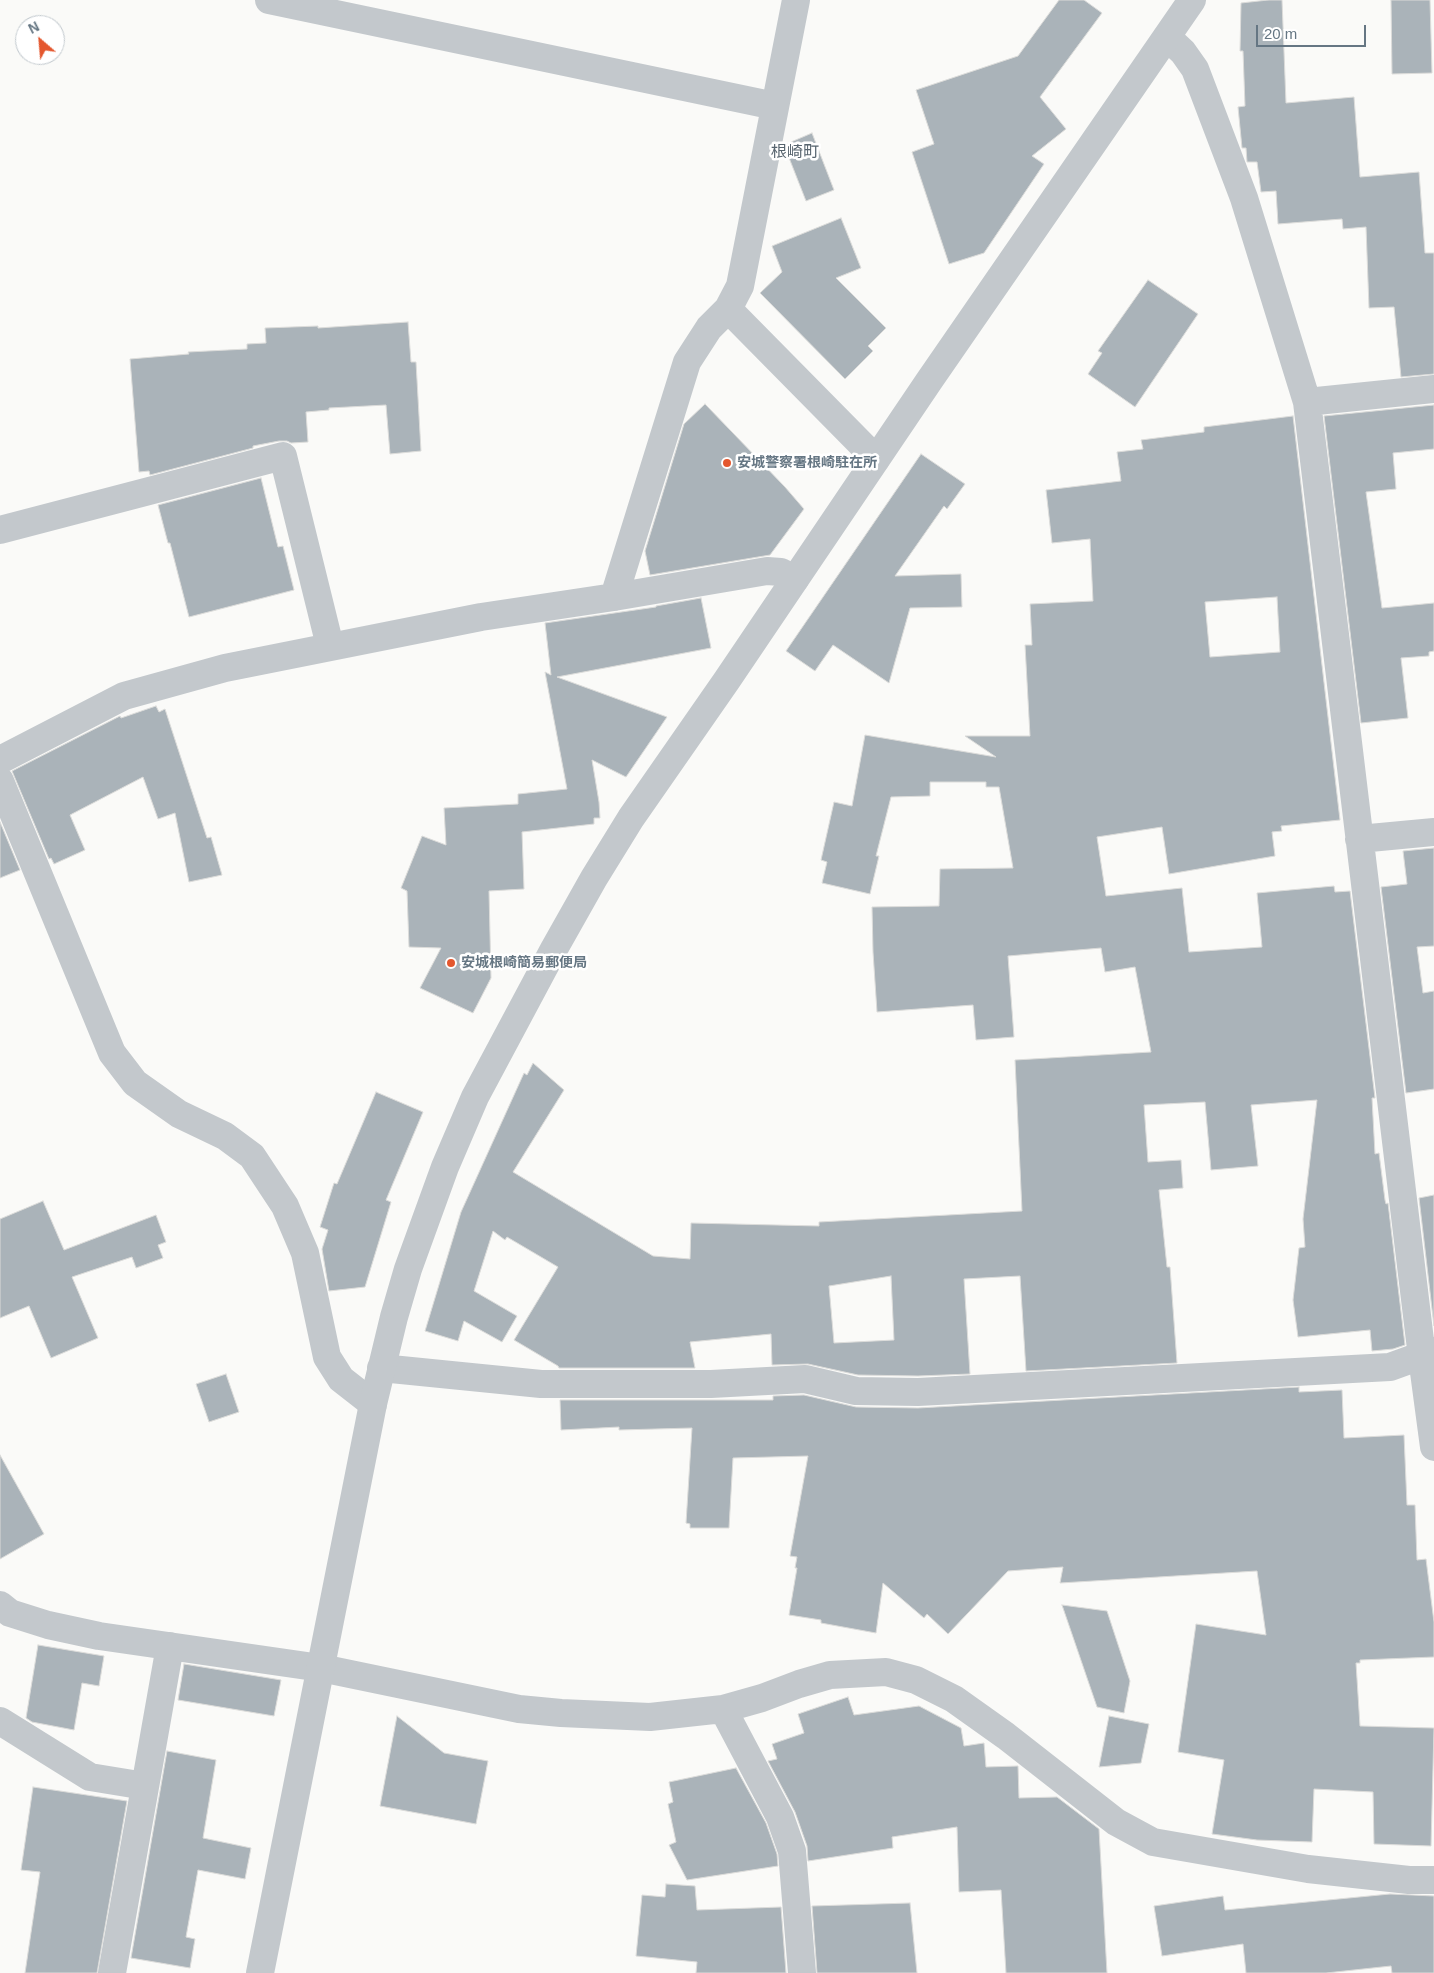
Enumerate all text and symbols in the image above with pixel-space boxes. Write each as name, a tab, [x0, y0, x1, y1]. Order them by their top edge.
north arrow	[15, 15, 65, 65]
scale bar	[1259, 15, 1369, 47]
text: N	[26, 18, 42, 37]
text: 20 m	[1264, 25, 1297, 42]
district label: 根崎町	[771, 143, 819, 163]
place label: 安城警察署根崎駐在所	[737, 455, 877, 471]
marker: 安城警察署根崎駐在所	[721, 457, 733, 469]
place label: 安城根崎簡易郵便局	[461, 955, 587, 971]
marker: 安城根崎簡易郵便局	[445, 957, 457, 969]

